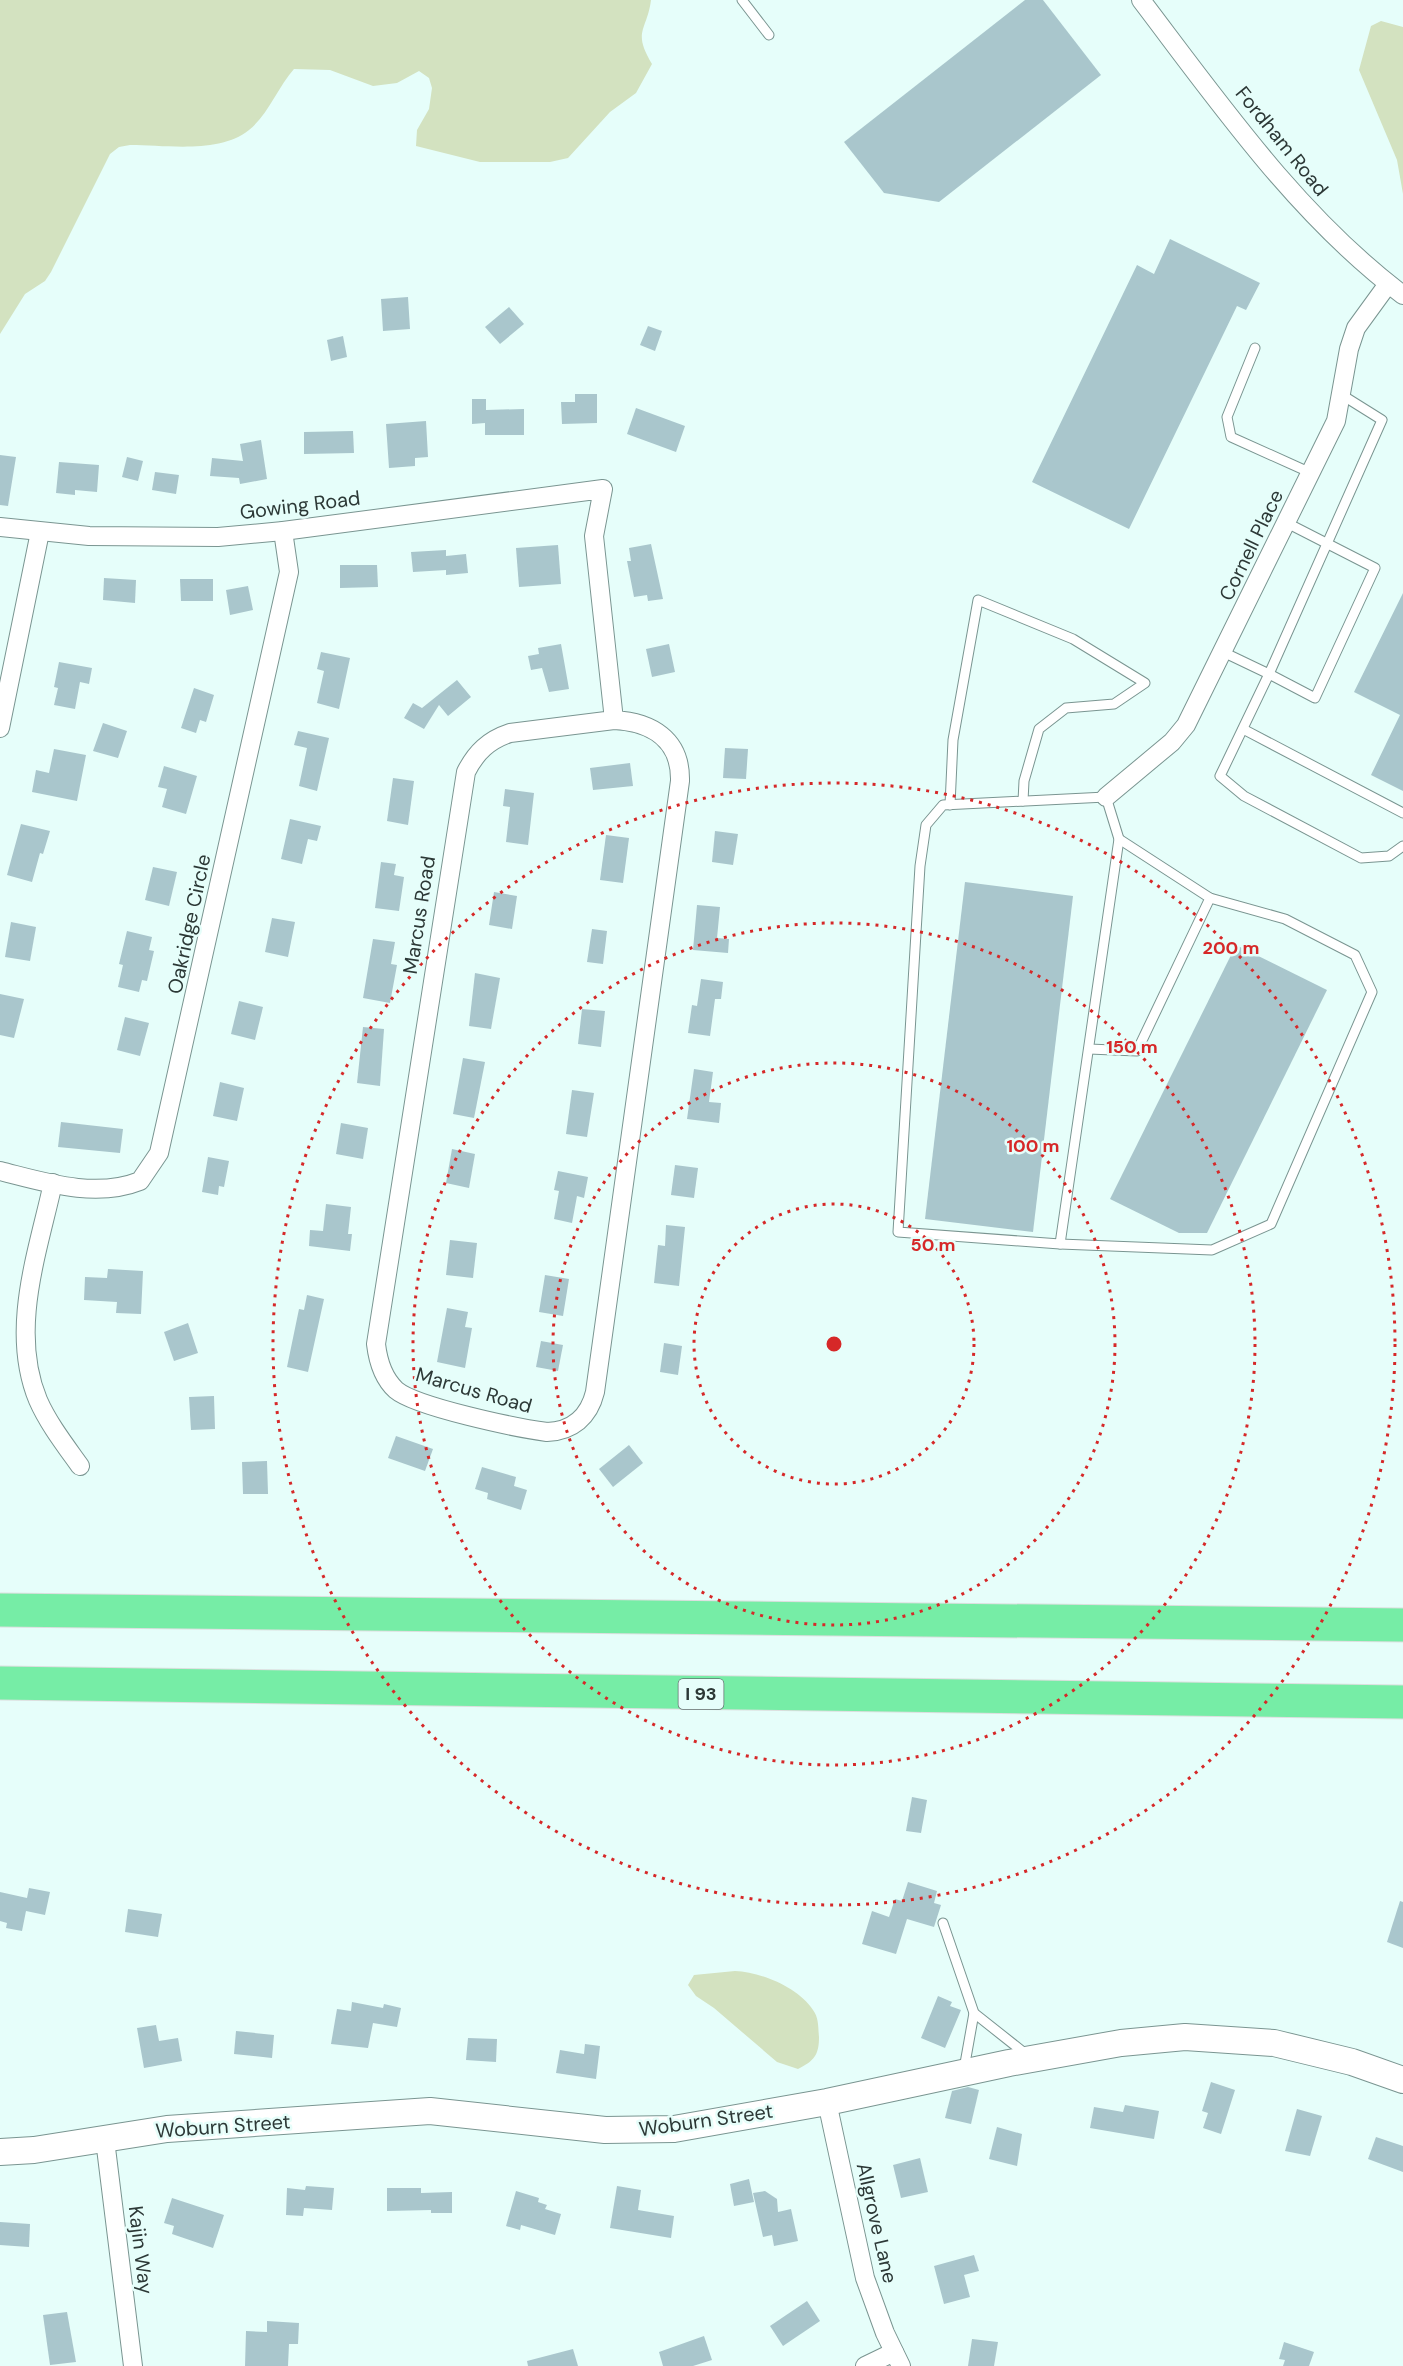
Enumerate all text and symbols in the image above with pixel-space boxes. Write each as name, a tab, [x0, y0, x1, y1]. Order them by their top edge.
street label: Fordham Road	[1230, 81, 1334, 201]
street label: Gowing Road	[238, 485, 362, 525]
street label: Cornell Place	[1213, 485, 1289, 605]
street label: Oakridge Circle	[162, 852, 216, 996]
street label: Marcus Road	[397, 854, 441, 976]
text: 200 m	[1203, 936, 1259, 960]
text: 150 m	[1106, 1035, 1158, 1059]
text: 100 m	[1006, 1134, 1060, 1158]
text: 50 m	[910, 1233, 956, 1257]
centre of rings	[824, 1334, 844, 1354]
street label: Marcus Road	[413, 1361, 535, 1419]
road number: I 93	[678, 1679, 724, 1709]
street label: Woburn Street	[637, 2098, 775, 2142]
street label: Woburn Street	[155, 2108, 291, 2144]
street label: Allgrove Lane	[851, 2160, 903, 2286]
street label: Kajin Way	[123, 2204, 159, 2296]

